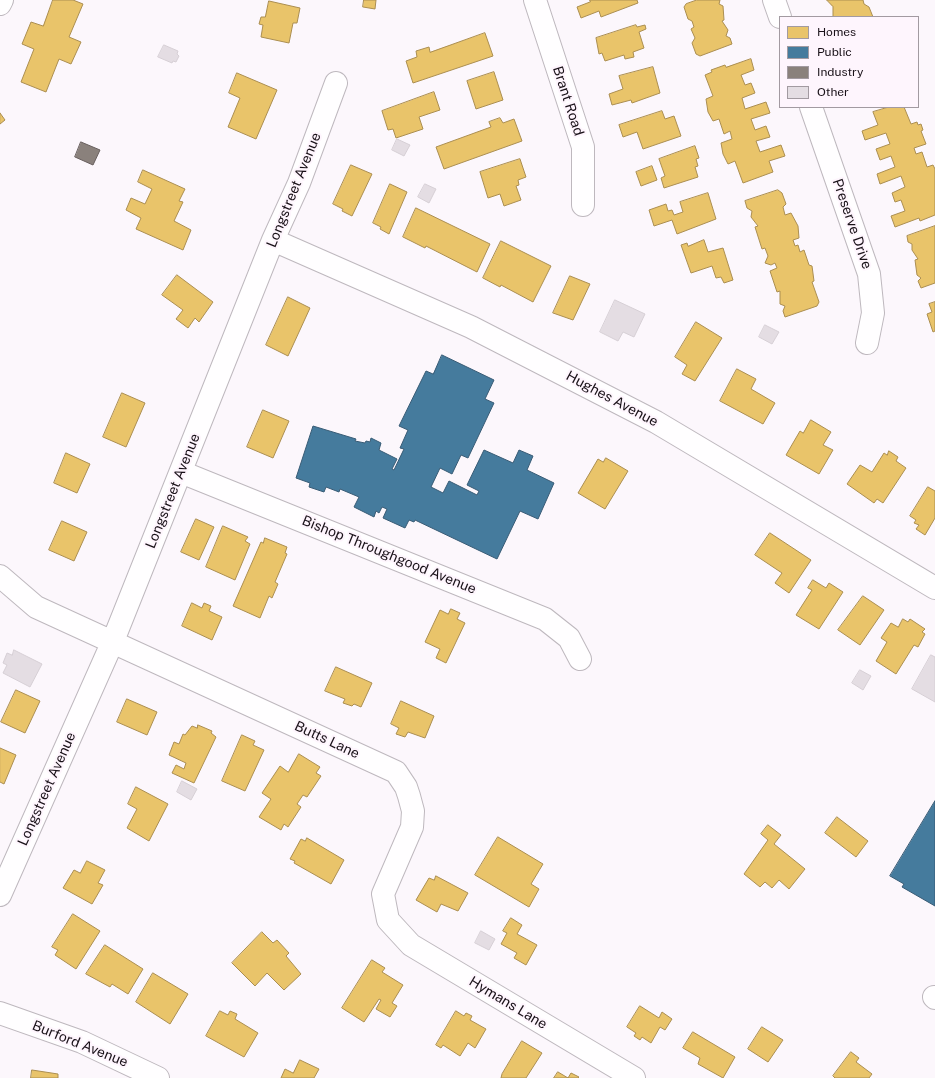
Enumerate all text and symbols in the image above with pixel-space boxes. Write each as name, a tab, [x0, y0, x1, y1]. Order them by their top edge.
legend	[779, 16, 919, 108]
text: Homes	[817, 25, 856, 39]
text: Public	[817, 45, 852, 59]
street label: Brant Road	[549, 64, 587, 138]
text: Industry	[817, 65, 863, 79]
text: Other	[817, 85, 849, 99]
street label: Longstreet Avenue	[263, 130, 325, 250]
street label: Preserve Drive	[829, 177, 875, 271]
street label: Hughes Avenue	[563, 368, 661, 430]
street label: Longstreet Avenue	[142, 431, 204, 551]
street label: Bishop Throughgood Avenue	[299, 512, 479, 598]
street label: Butts Lane	[292, 718, 362, 762]
street label: Longstreet Avenue	[14, 730, 80, 848]
street label: Hymans Lane	[466, 973, 550, 1033]
street label: Burford Avenue	[30, 1017, 130, 1071]

